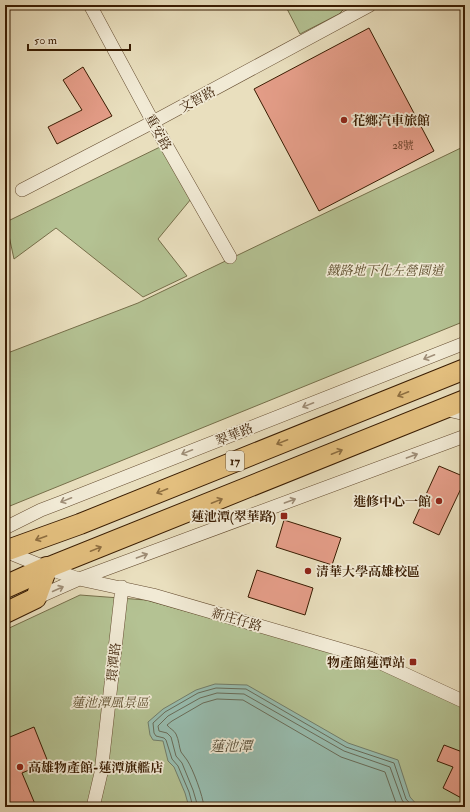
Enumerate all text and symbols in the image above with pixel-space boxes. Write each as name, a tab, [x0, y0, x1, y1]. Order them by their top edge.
scale bar	[28, 26, 130, 52]
text: 50 m	[34, 33, 58, 48]
street label: 文智路	[176, 84, 218, 116]
street label: 重安路	[142, 112, 175, 153]
place label: 花鄉汽車旅館	[352, 113, 430, 129]
marker: 花鄉汽車旅館	[339, 115, 349, 125]
house number: 28號	[392, 139, 414, 152]
park label: 鐵路地下化左營園道	[326, 263, 445, 279]
one-way arrow	[423, 354, 435, 361]
one-way arrow	[397, 390, 409, 398]
one-way arrow	[302, 401, 314, 409]
street label: 翠華路	[213, 420, 255, 450]
one-way arrow	[277, 439, 289, 447]
one-way arrow	[331, 448, 343, 456]
one-way arrow	[181, 449, 193, 457]
road number: 17	[226, 451, 244, 471]
one-way arrow	[406, 452, 419, 459]
one-way arrow	[156, 487, 168, 495]
place label: 進修中心一館	[353, 494, 431, 510]
one-way arrow	[210, 496, 222, 504]
marker: 進修中心一館	[434, 496, 444, 506]
one-way arrow	[60, 497, 72, 505]
one-way arrow	[284, 497, 297, 504]
place label: 蓮池潭(翠華路)	[191, 509, 276, 525]
marker: 蓮池潭(翠華路)	[279, 511, 289, 521]
one-way arrow	[35, 535, 47, 543]
one-way arrow	[89, 545, 101, 552]
one-way arrow	[136, 551, 148, 559]
place label: 清華大學高雄校區	[316, 564, 420, 580]
marker: 清華大學高雄校區	[303, 566, 313, 576]
one-way arrow	[51, 584, 63, 592]
street label: 新庄仔路	[210, 605, 264, 635]
street label: 環潭路	[104, 642, 124, 682]
place label: 物產館蓮潭站	[327, 655, 405, 671]
marker: 物產館蓮潭站	[408, 657, 418, 667]
park label: 蓮池潭風景區	[71, 695, 151, 711]
water label: 蓮池潭	[210, 738, 255, 755]
place label: 高雄物產館-蓮潭旗艦店	[28, 760, 164, 776]
marker: 高雄物產館-蓮潭旗艦店	[15, 762, 25, 772]

